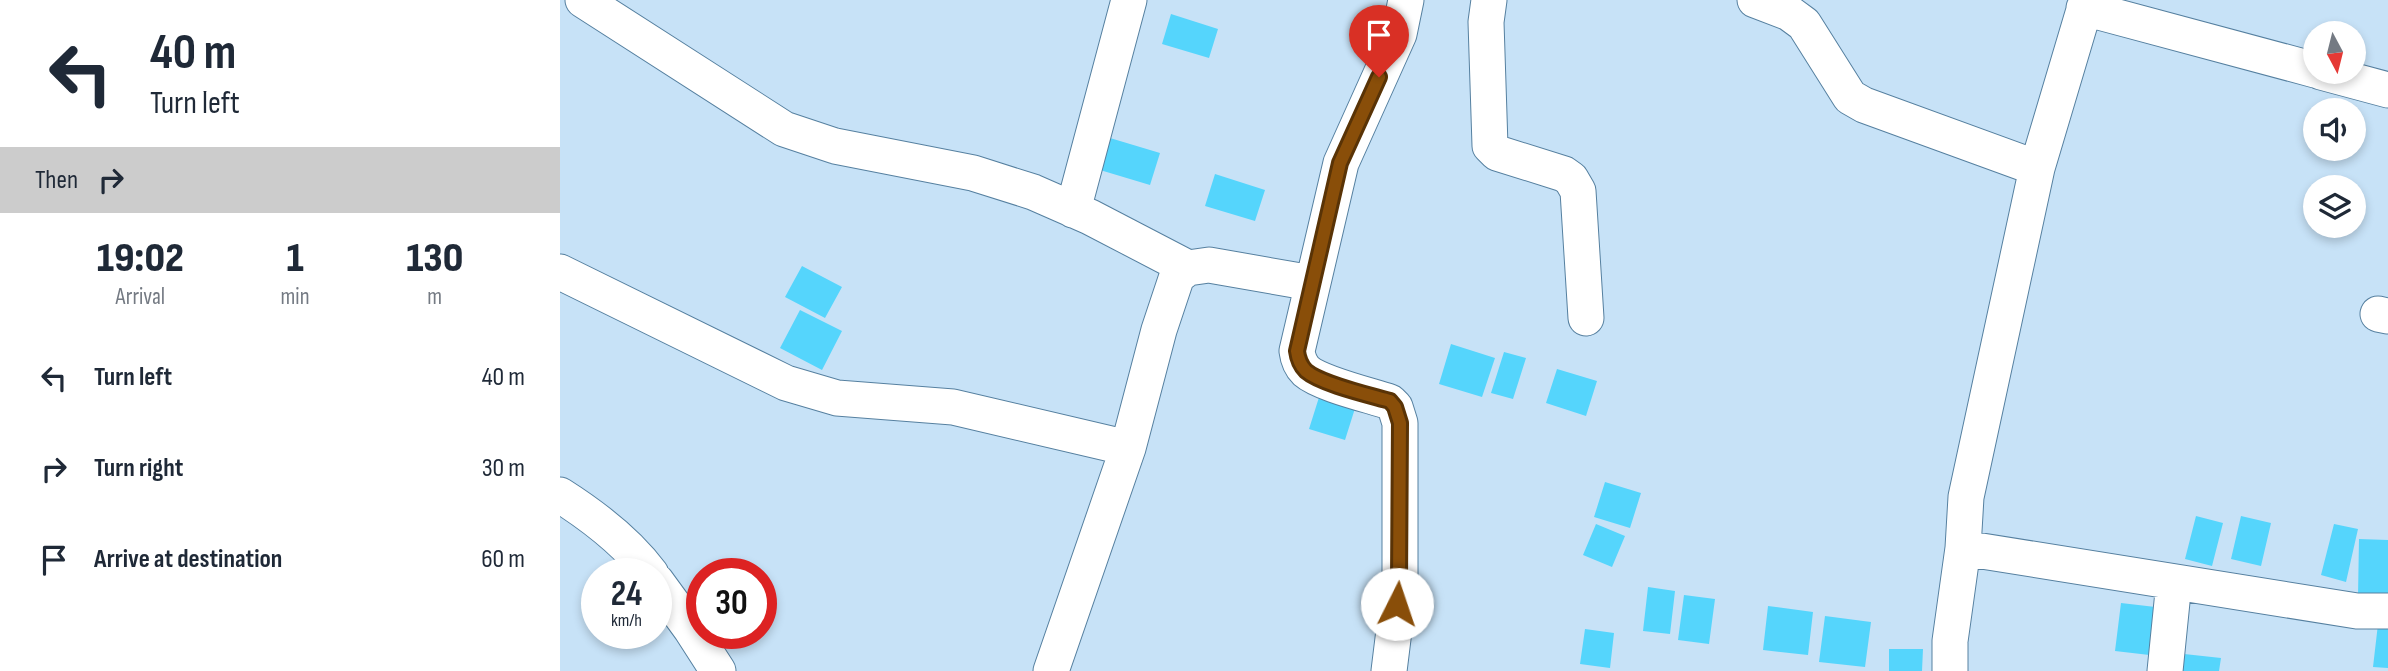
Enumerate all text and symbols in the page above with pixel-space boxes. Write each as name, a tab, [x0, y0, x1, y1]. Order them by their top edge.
pin	[1349, 5, 1409, 77]
icon: arrive	[1360, 16, 1398, 54]
north arrow	[2303, 21, 2366, 84]
map controls	[2303, 21, 2366, 238]
text: 40 m	[150, 24, 236, 83]
icon: left	[35, 28, 126, 119]
text: Turn left	[150, 84, 240, 123]
button: sound	[2303, 98, 2366, 161]
icon: right	[92, 161, 130, 199]
text: Then	[35, 165, 78, 196]
button: layers	[2303, 175, 2366, 238]
text: 19:02	[97, 233, 184, 284]
text: 1	[286, 233, 304, 284]
text: 130	[406, 233, 463, 284]
text: Arrival	[116, 283, 165, 311]
text: min	[281, 283, 309, 311]
text: m	[427, 283, 442, 311]
icon: left	[35, 359, 73, 397]
text: Turn left	[94, 362, 172, 393]
text: 40 m	[482, 362, 525, 393]
icon: right	[35, 450, 73, 488]
text: Turn right	[94, 453, 183, 484]
text: 30 m	[482, 453, 525, 484]
icon: arrive	[35, 541, 73, 579]
text: Arrive at destination	[94, 544, 282, 575]
text: 60 m	[481, 544, 525, 575]
speed limit sign: 30	[686, 558, 777, 649]
position arrow	[1360, 567, 1434, 641]
text: 24	[611, 573, 642, 616]
text: km/h	[611, 610, 642, 631]

